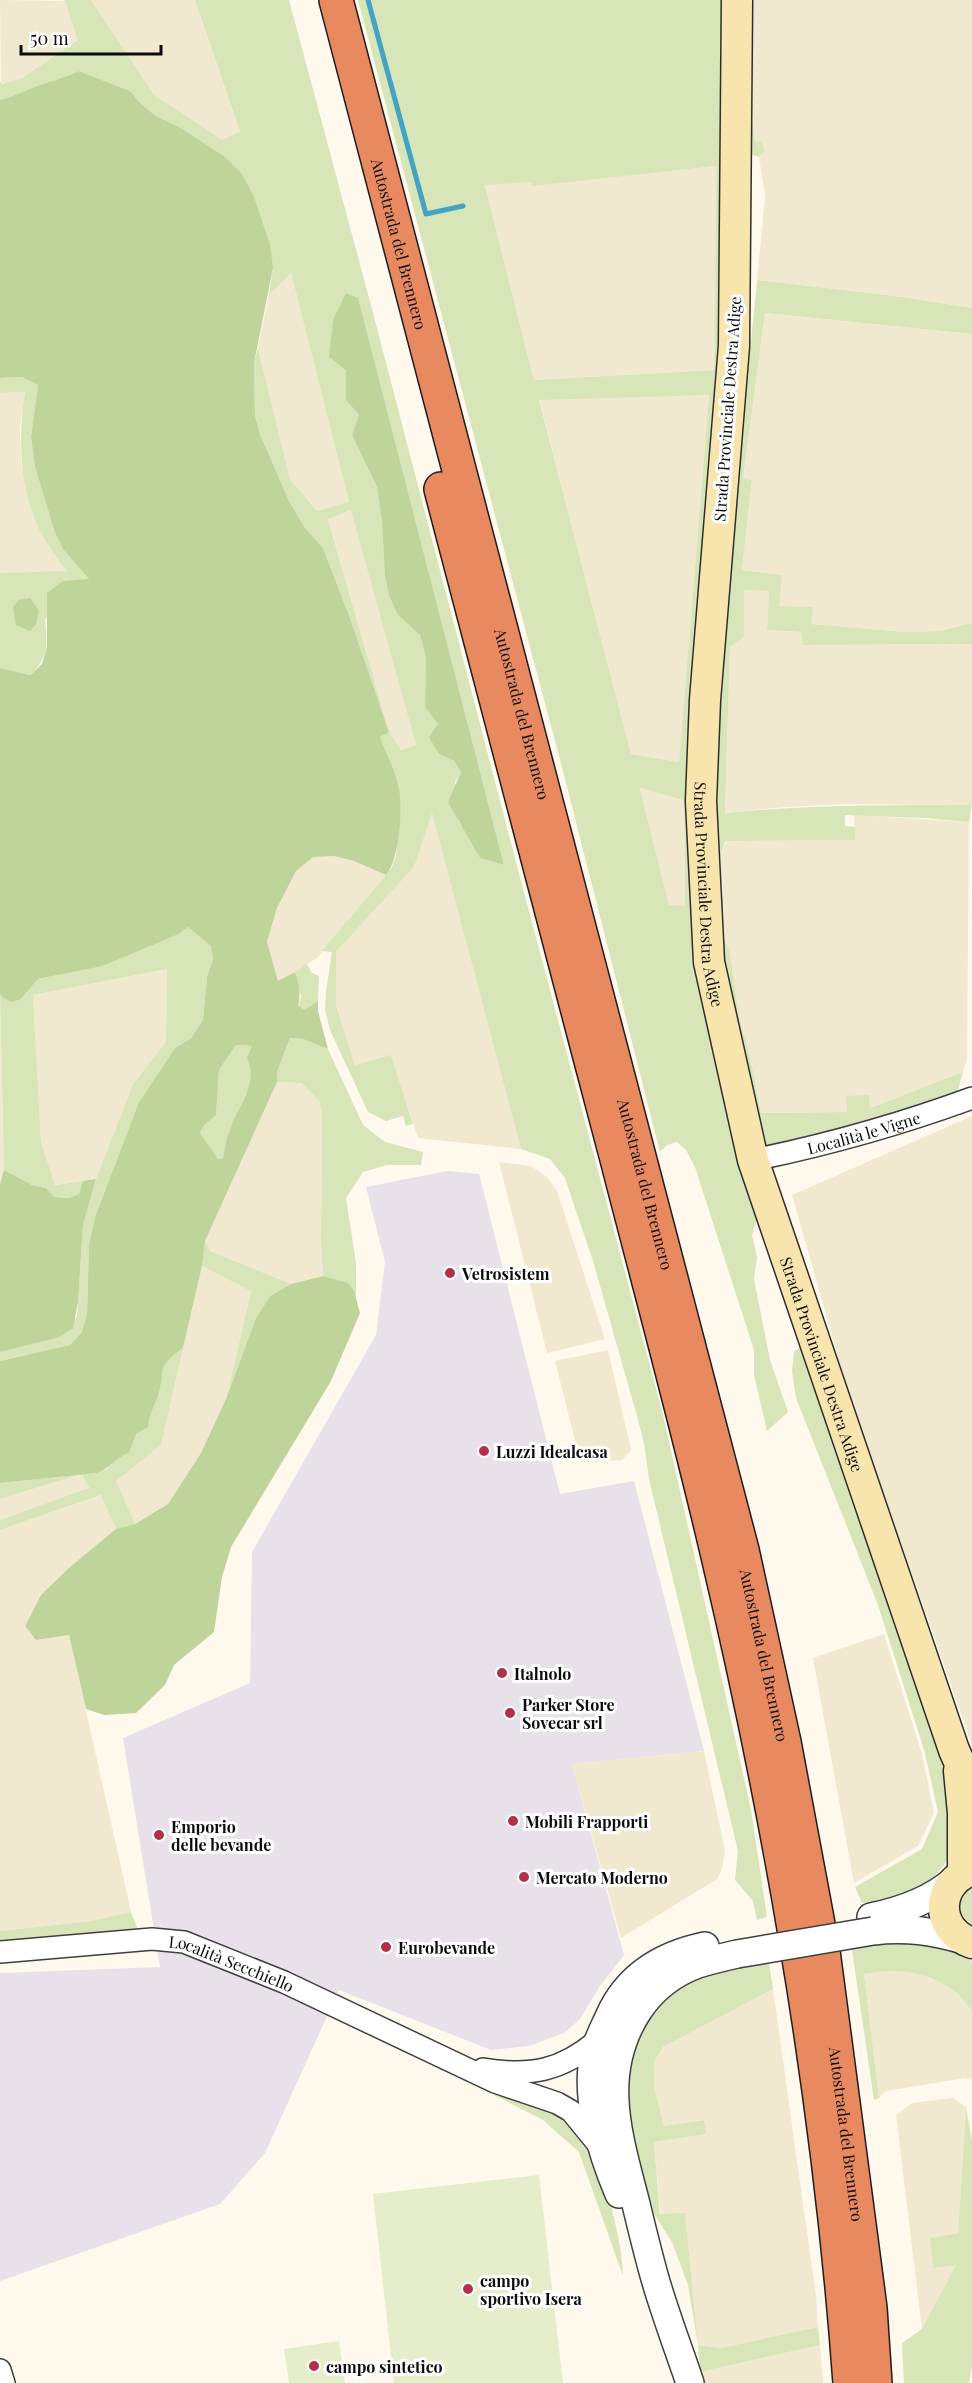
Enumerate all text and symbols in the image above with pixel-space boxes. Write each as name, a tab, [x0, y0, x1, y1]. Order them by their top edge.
scale bar	[21, 18, 160, 56]
text: 50 m	[30, 26, 69, 50]
street label: Autostrada del Brennero	[367, 155, 432, 332]
street label: Strada Provinciale Destra Adige	[709, 296, 745, 522]
street label: Autostrada del Brennero	[490, 625, 556, 802]
street label: Strada Provinciale Destra Adige	[690, 781, 729, 1009]
street label: Autostrada del Brennero	[613, 1095, 679, 1272]
street label: Località le Vigne	[805, 1106, 923, 1158]
street label: Strada Provinciale Destra Adige	[776, 1254, 869, 1474]
place label: Vetrosistem	[461, 1263, 550, 1284]
marker: Vetrosistem	[443, 1266, 457, 1280]
place label: Luzzi Idealcasa	[496, 1441, 608, 1462]
marker: Luzzi Idealcasa	[477, 1444, 491, 1458]
street label: Autostrada del Brennero	[736, 1566, 794, 1744]
place label: Italnolo	[514, 1663, 571, 1684]
marker: Italnolo	[495, 1666, 509, 1680]
place label: Parker Store Sovecar srl	[522, 1694, 615, 1733]
marker: Parker Store Sovecar srl	[503, 1706, 517, 1720]
place label: Mobili Frapporti	[525, 1811, 648, 1832]
marker: Mobili Frapporti	[506, 1814, 520, 1828]
place label: Emporio delle bevande	[171, 1816, 271, 1855]
marker: Emporio delle bevande	[152, 1828, 166, 1842]
place label: Mercato Moderno	[536, 1867, 668, 1888]
marker: Mercato Moderno	[517, 1870, 531, 1884]
street label: Località Secchiello	[168, 1930, 298, 1996]
place label: Eurobevande	[398, 1937, 495, 1958]
marker: Eurobevande	[379, 1940, 393, 1954]
street label: Autostrada del Brennero	[825, 2044, 869, 2223]
place label: campo sportivo Isera	[480, 2270, 583, 2309]
marker: campo sportivo Isera	[461, 2282, 475, 2296]
place label: campo sintetico	[326, 2356, 443, 2377]
marker: campo sintetico	[307, 2359, 321, 2373]

